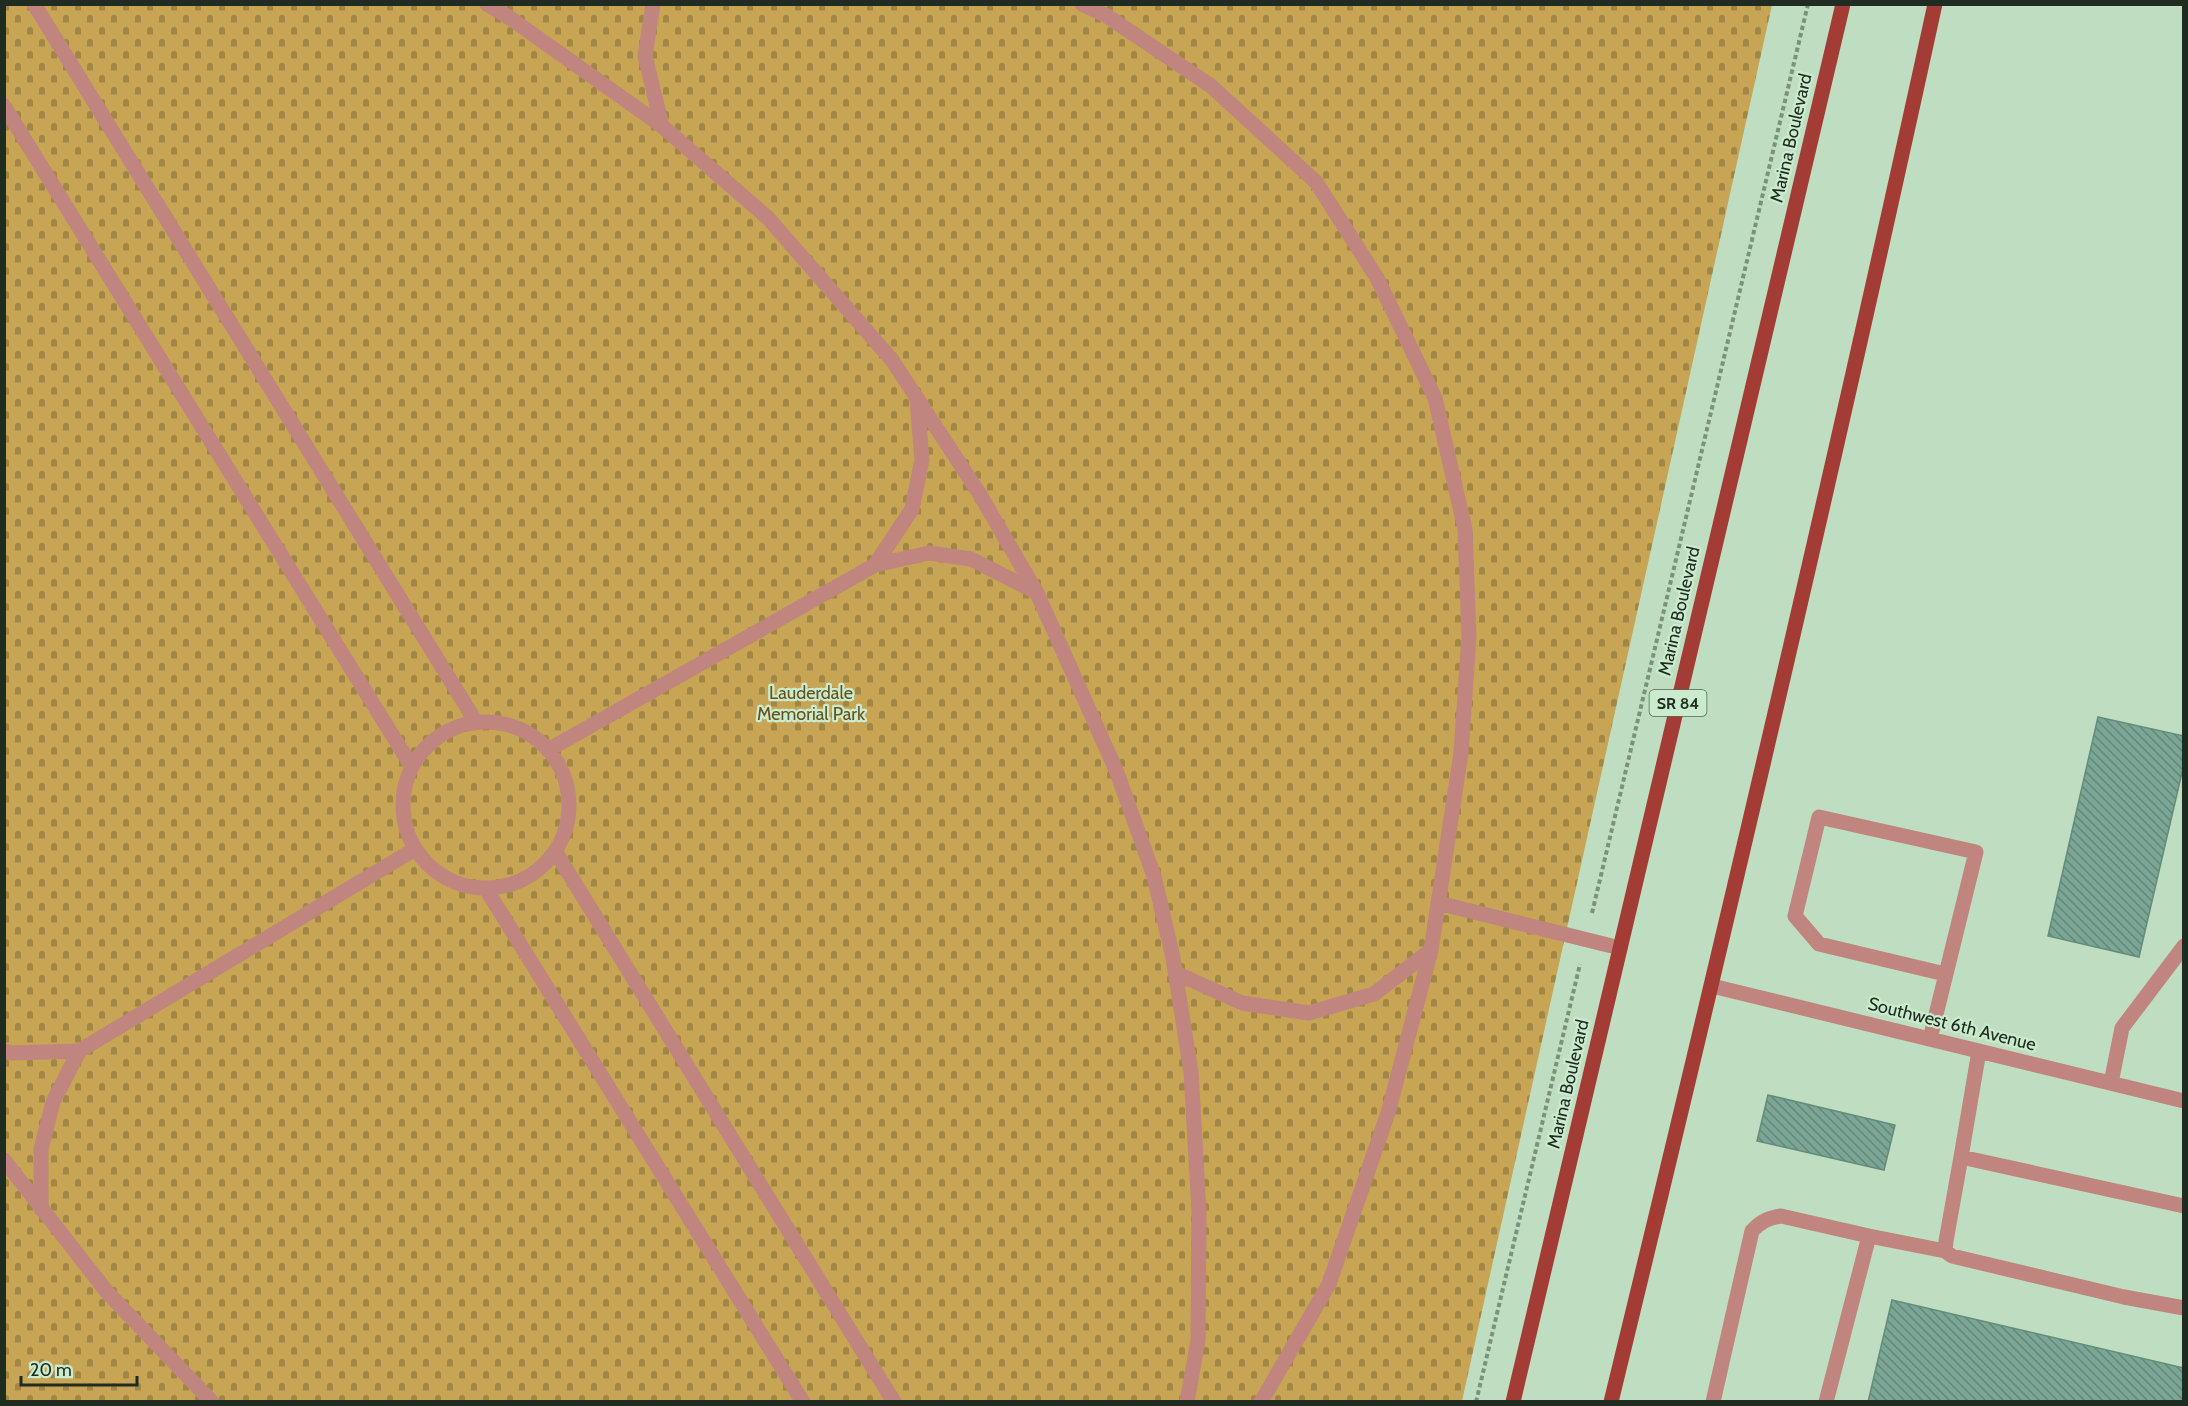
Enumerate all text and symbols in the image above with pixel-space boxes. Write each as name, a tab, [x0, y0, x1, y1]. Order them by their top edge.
street label: Marina Boulevard	[1765, 71, 1817, 205]
street label: Marina Boulevard	[1653, 544, 1705, 678]
park label: Lauderdale Memorial Park	[757, 682, 866, 725]
road number: SR 84	[1650, 690, 1706, 716]
street label: Southwest 6th Avenue	[1866, 992, 2038, 1056]
street label: Marina Boulevard	[1542, 1017, 1594, 1151]
scale bar	[21, 1349, 136, 1387]
text: 20 m	[30, 1359, 72, 1381]

